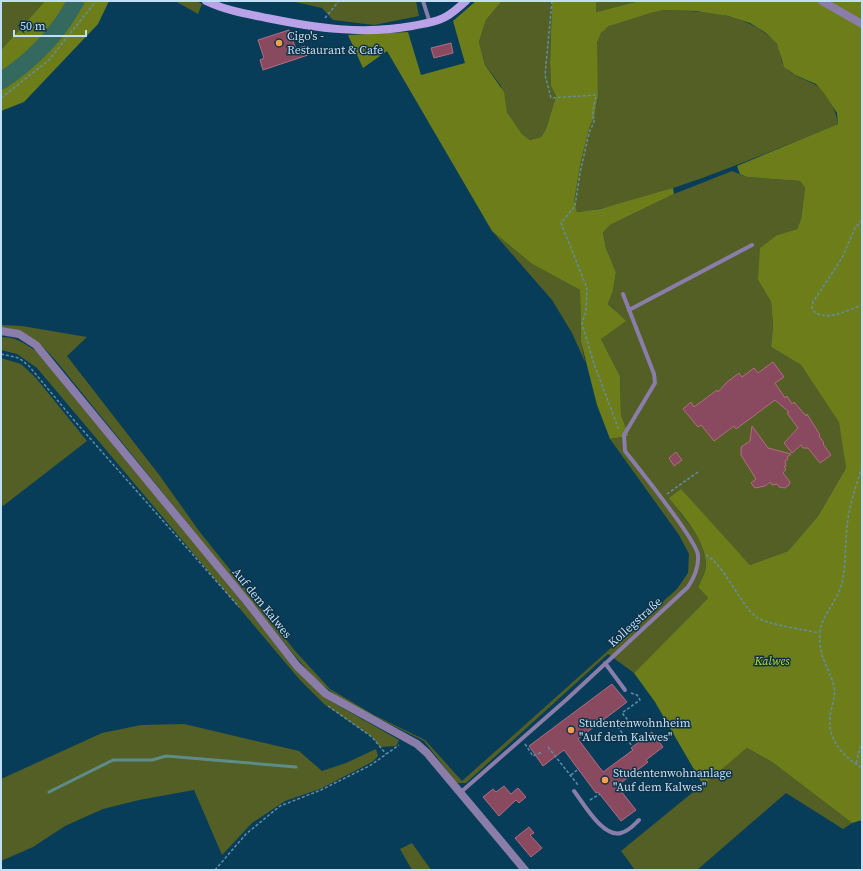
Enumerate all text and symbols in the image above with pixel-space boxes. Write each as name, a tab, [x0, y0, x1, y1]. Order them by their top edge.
scale bar	[14, 12, 86, 38]
text: 50 m	[20, 18, 46, 34]
place label: Cigo's - Restaurant & Cafe	[287, 28, 383, 58]
marker: Cigo's - Restaurant & Cafe	[274, 38, 284, 48]
street label: Auf dem Kalwes	[229, 565, 295, 641]
street label: Kollegstraße	[605, 594, 665, 650]
park label: Kalwes	[753, 653, 790, 669]
place label: Studentenwohnheim "Auf dem Kalwes"	[579, 715, 691, 745]
marker: Studentenwohnheim "Auf dem Kalwes"	[566, 725, 576, 735]
place label: Studentenwohnanlage "Auf dem Kalwes"	[613, 765, 732, 795]
marker: Studentenwohnanlage "Auf dem Kalwes"	[600, 775, 610, 785]

